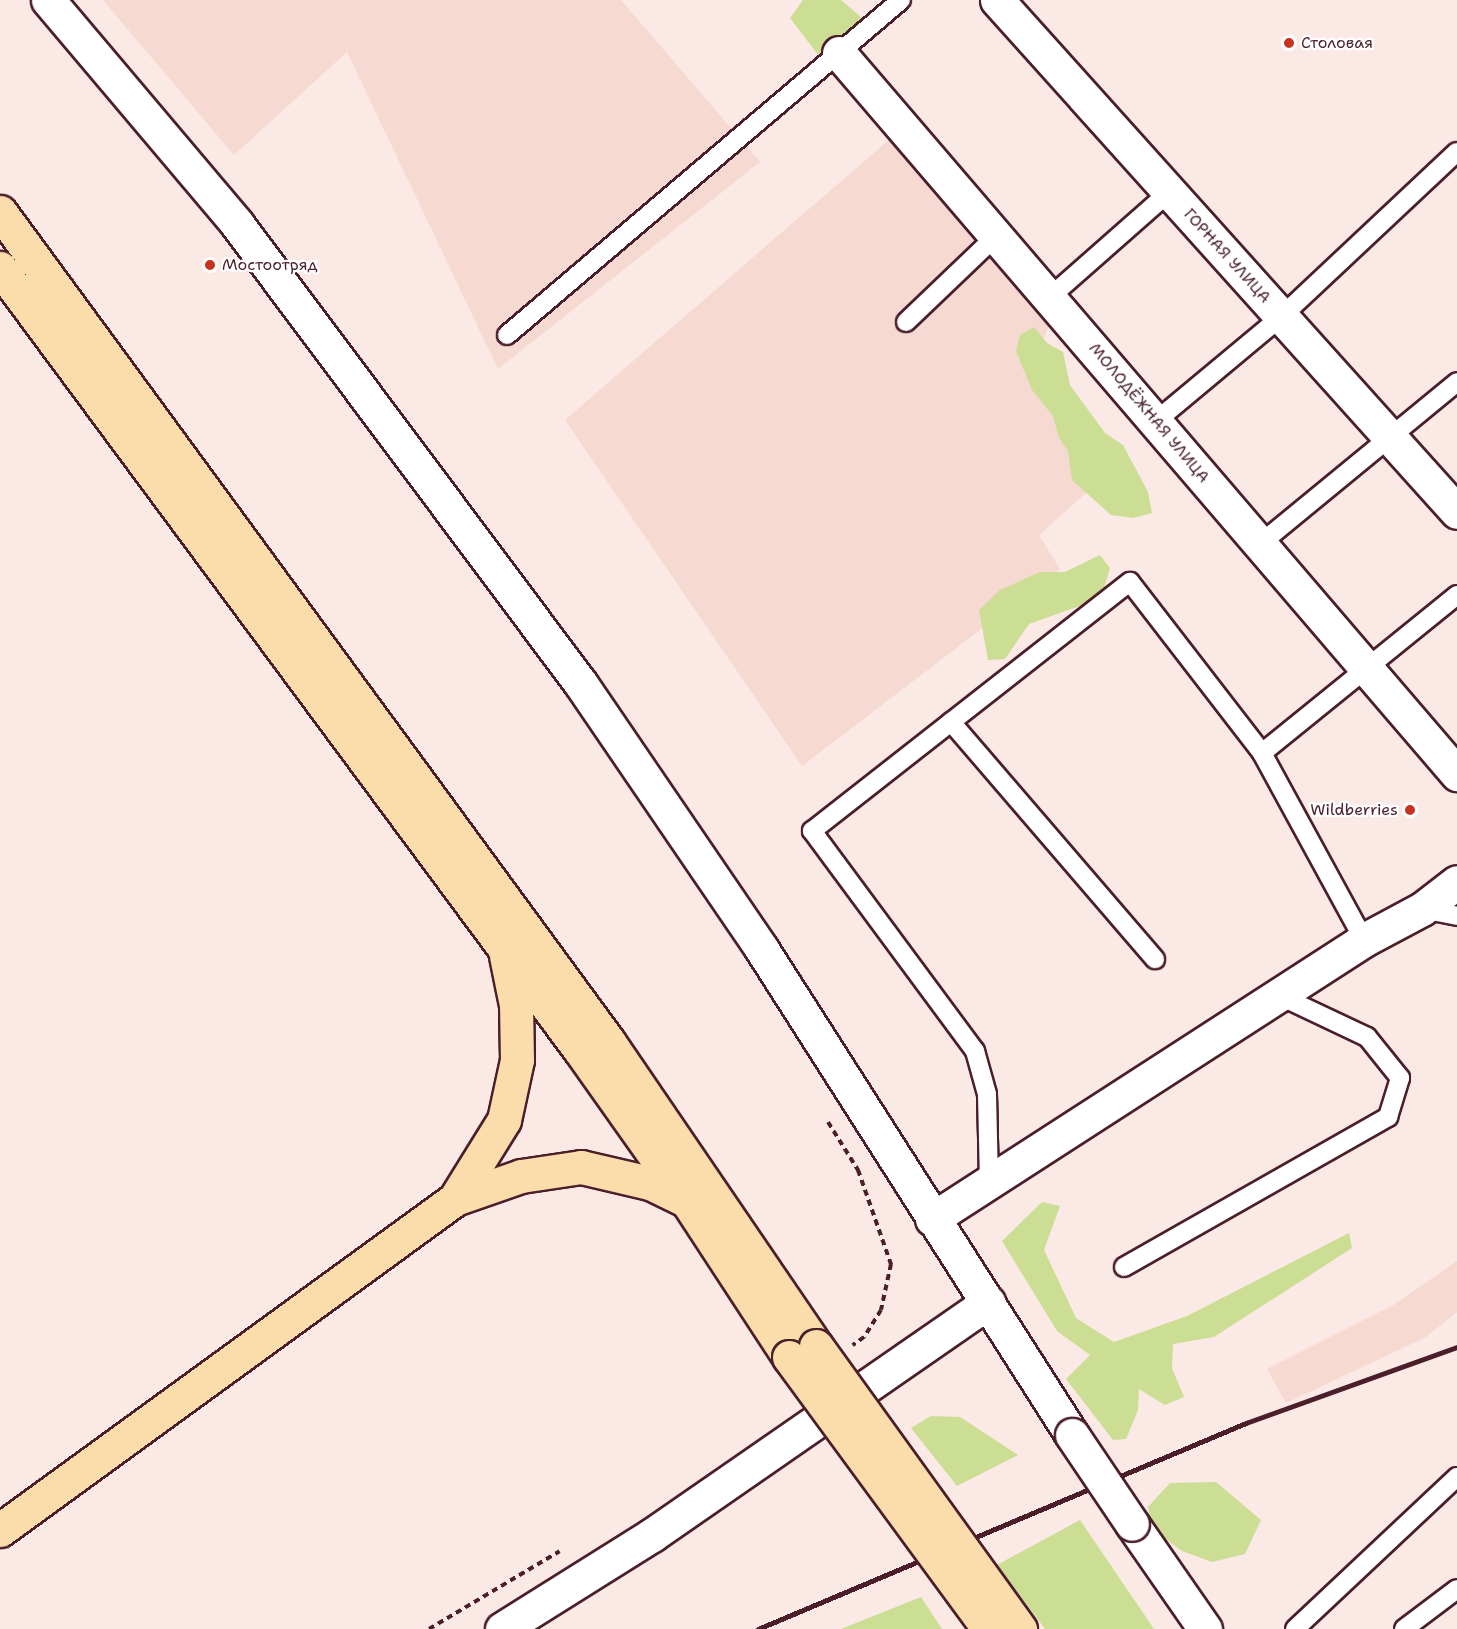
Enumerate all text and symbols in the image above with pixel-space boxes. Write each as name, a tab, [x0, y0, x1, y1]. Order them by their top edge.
place label: Столовая	[1301, 33, 1373, 53]
marker: Столовая	[1282, 36, 1296, 50]
street label: ГОРНАЯ УЛИЦА	[1179, 205, 1275, 307]
place label: Мостоотряд	[222, 255, 318, 275]
marker: Мостоотряд	[203, 258, 217, 272]
street label: МОЛОДЁЖНАЯ УЛИЦА	[1085, 339, 1213, 487]
place label: Wildberries	[1310, 800, 1398, 820]
marker: Wildberries	[1403, 803, 1417, 817]

